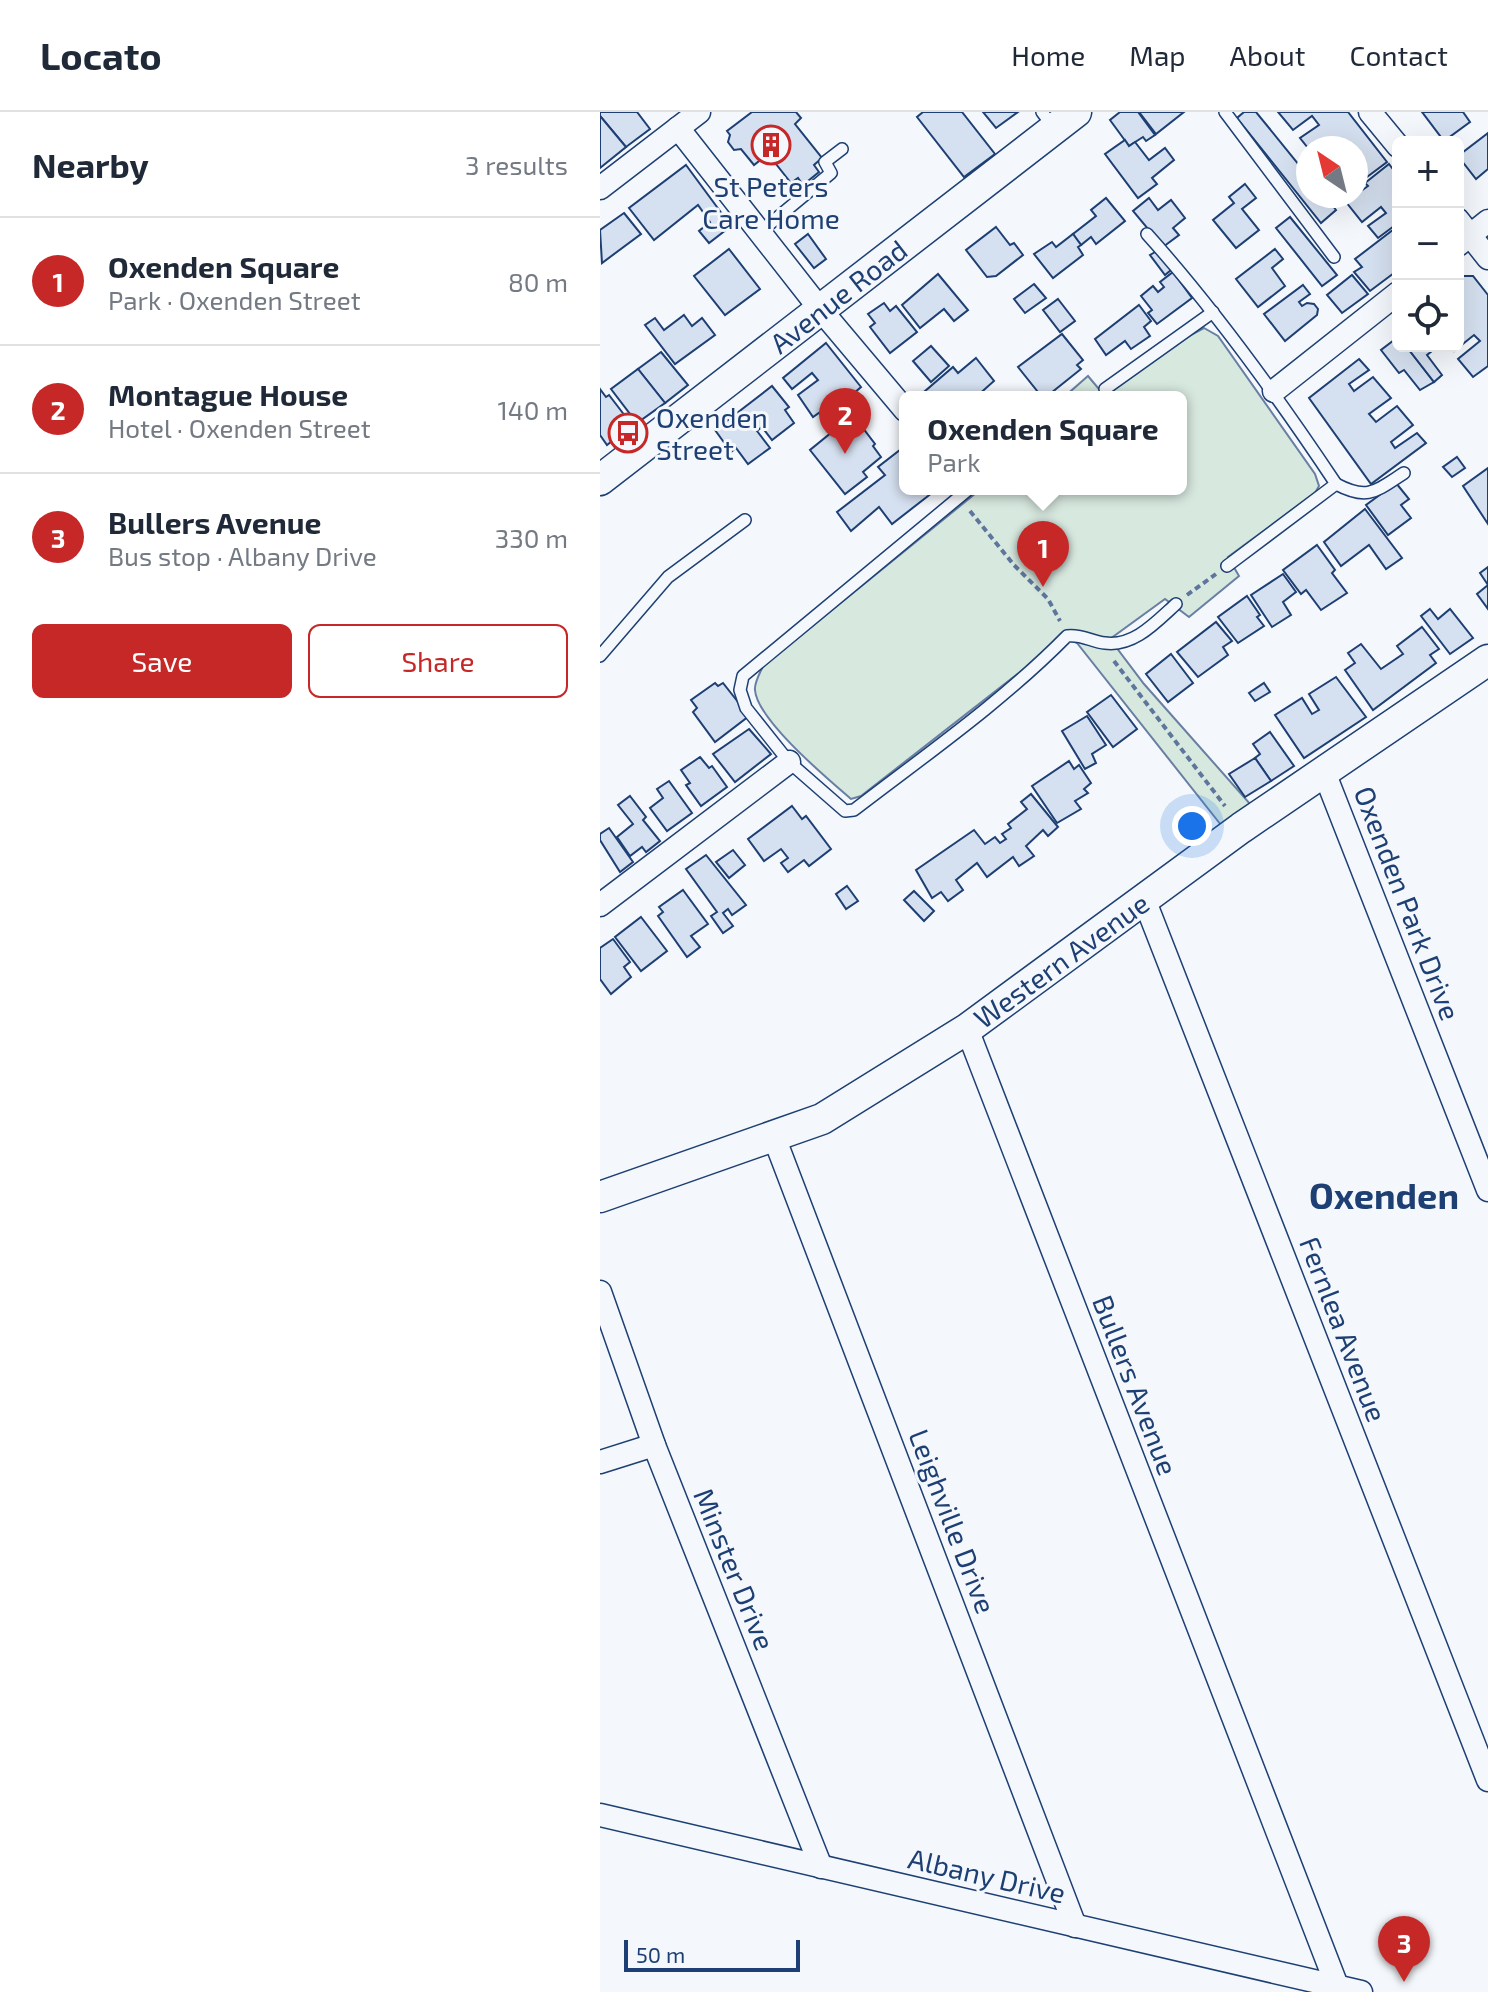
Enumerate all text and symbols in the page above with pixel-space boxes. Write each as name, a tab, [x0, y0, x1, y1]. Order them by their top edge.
text: Locato	[40, 32, 162, 78]
text: Home	[1011, 38, 1085, 72]
text: Map	[1129, 38, 1186, 72]
text: About	[1230, 38, 1305, 72]
text: Contact	[1349, 38, 1448, 72]
building icon: St Peters Care Home	[750, 124, 792, 166]
north arrow	[1296, 136, 1368, 208]
map controls	[1392, 136, 1464, 352]
button: +	[1392, 136, 1464, 208]
text: Nearby	[32, 144, 149, 185]
text: 3 results	[465, 149, 568, 180]
place label: St Peters Care Home	[702, 169, 840, 235]
button: −	[1392, 208, 1464, 280]
street label: Avenue Road	[763, 232, 913, 360]
text: Oxenden Square	[108, 248, 339, 284]
text: 1	[52, 266, 64, 297]
text: 80 m	[508, 266, 568, 297]
button: locate	[1392, 280, 1464, 352]
text: Park · Oxenden Street	[108, 284, 361, 315]
text: Montague House	[108, 376, 348, 412]
pin: 2	[819, 388, 871, 454]
popup	[899, 391, 1187, 495]
text: 2	[50, 394, 66, 425]
text: 140 m	[497, 394, 568, 425]
place label: Oxenden Street	[656, 400, 768, 466]
text: Oxenden Square	[927, 410, 1159, 446]
text: Hotel · Oxenden Street	[108, 412, 371, 443]
bus stop icon: Oxenden Street	[607, 412, 649, 454]
text: Park	[927, 446, 981, 477]
text: Bullers Avenue	[108, 504, 321, 540]
pin: 1	[1017, 521, 1069, 587]
text: 3	[51, 522, 65, 553]
text: 330 m	[495, 522, 568, 553]
text: Bus stop · Albany Drive	[108, 540, 377, 571]
button: Save	[32, 624, 292, 698]
button: Share	[308, 624, 568, 698]
street label: Oxenden Park Drive	[1348, 781, 1468, 1025]
your location	[1172, 806, 1212, 846]
street label: Western Avenue	[967, 885, 1155, 1035]
district label: Oxenden	[1309, 1173, 1459, 1216]
street label: Fernlea Avenue	[1293, 1232, 1395, 1426]
street label: Bullers Avenue	[1086, 1290, 1186, 1480]
street label: Leighville Drive	[902, 1424, 1004, 1618]
street label: Minster Drive	[687, 1483, 783, 1655]
street label: Albany Drive	[905, 1840, 1069, 1910]
pin: 3	[1378, 1916, 1430, 1982]
scale bar	[624, 1936, 800, 1972]
text: 50 m	[636, 1941, 685, 1967]

